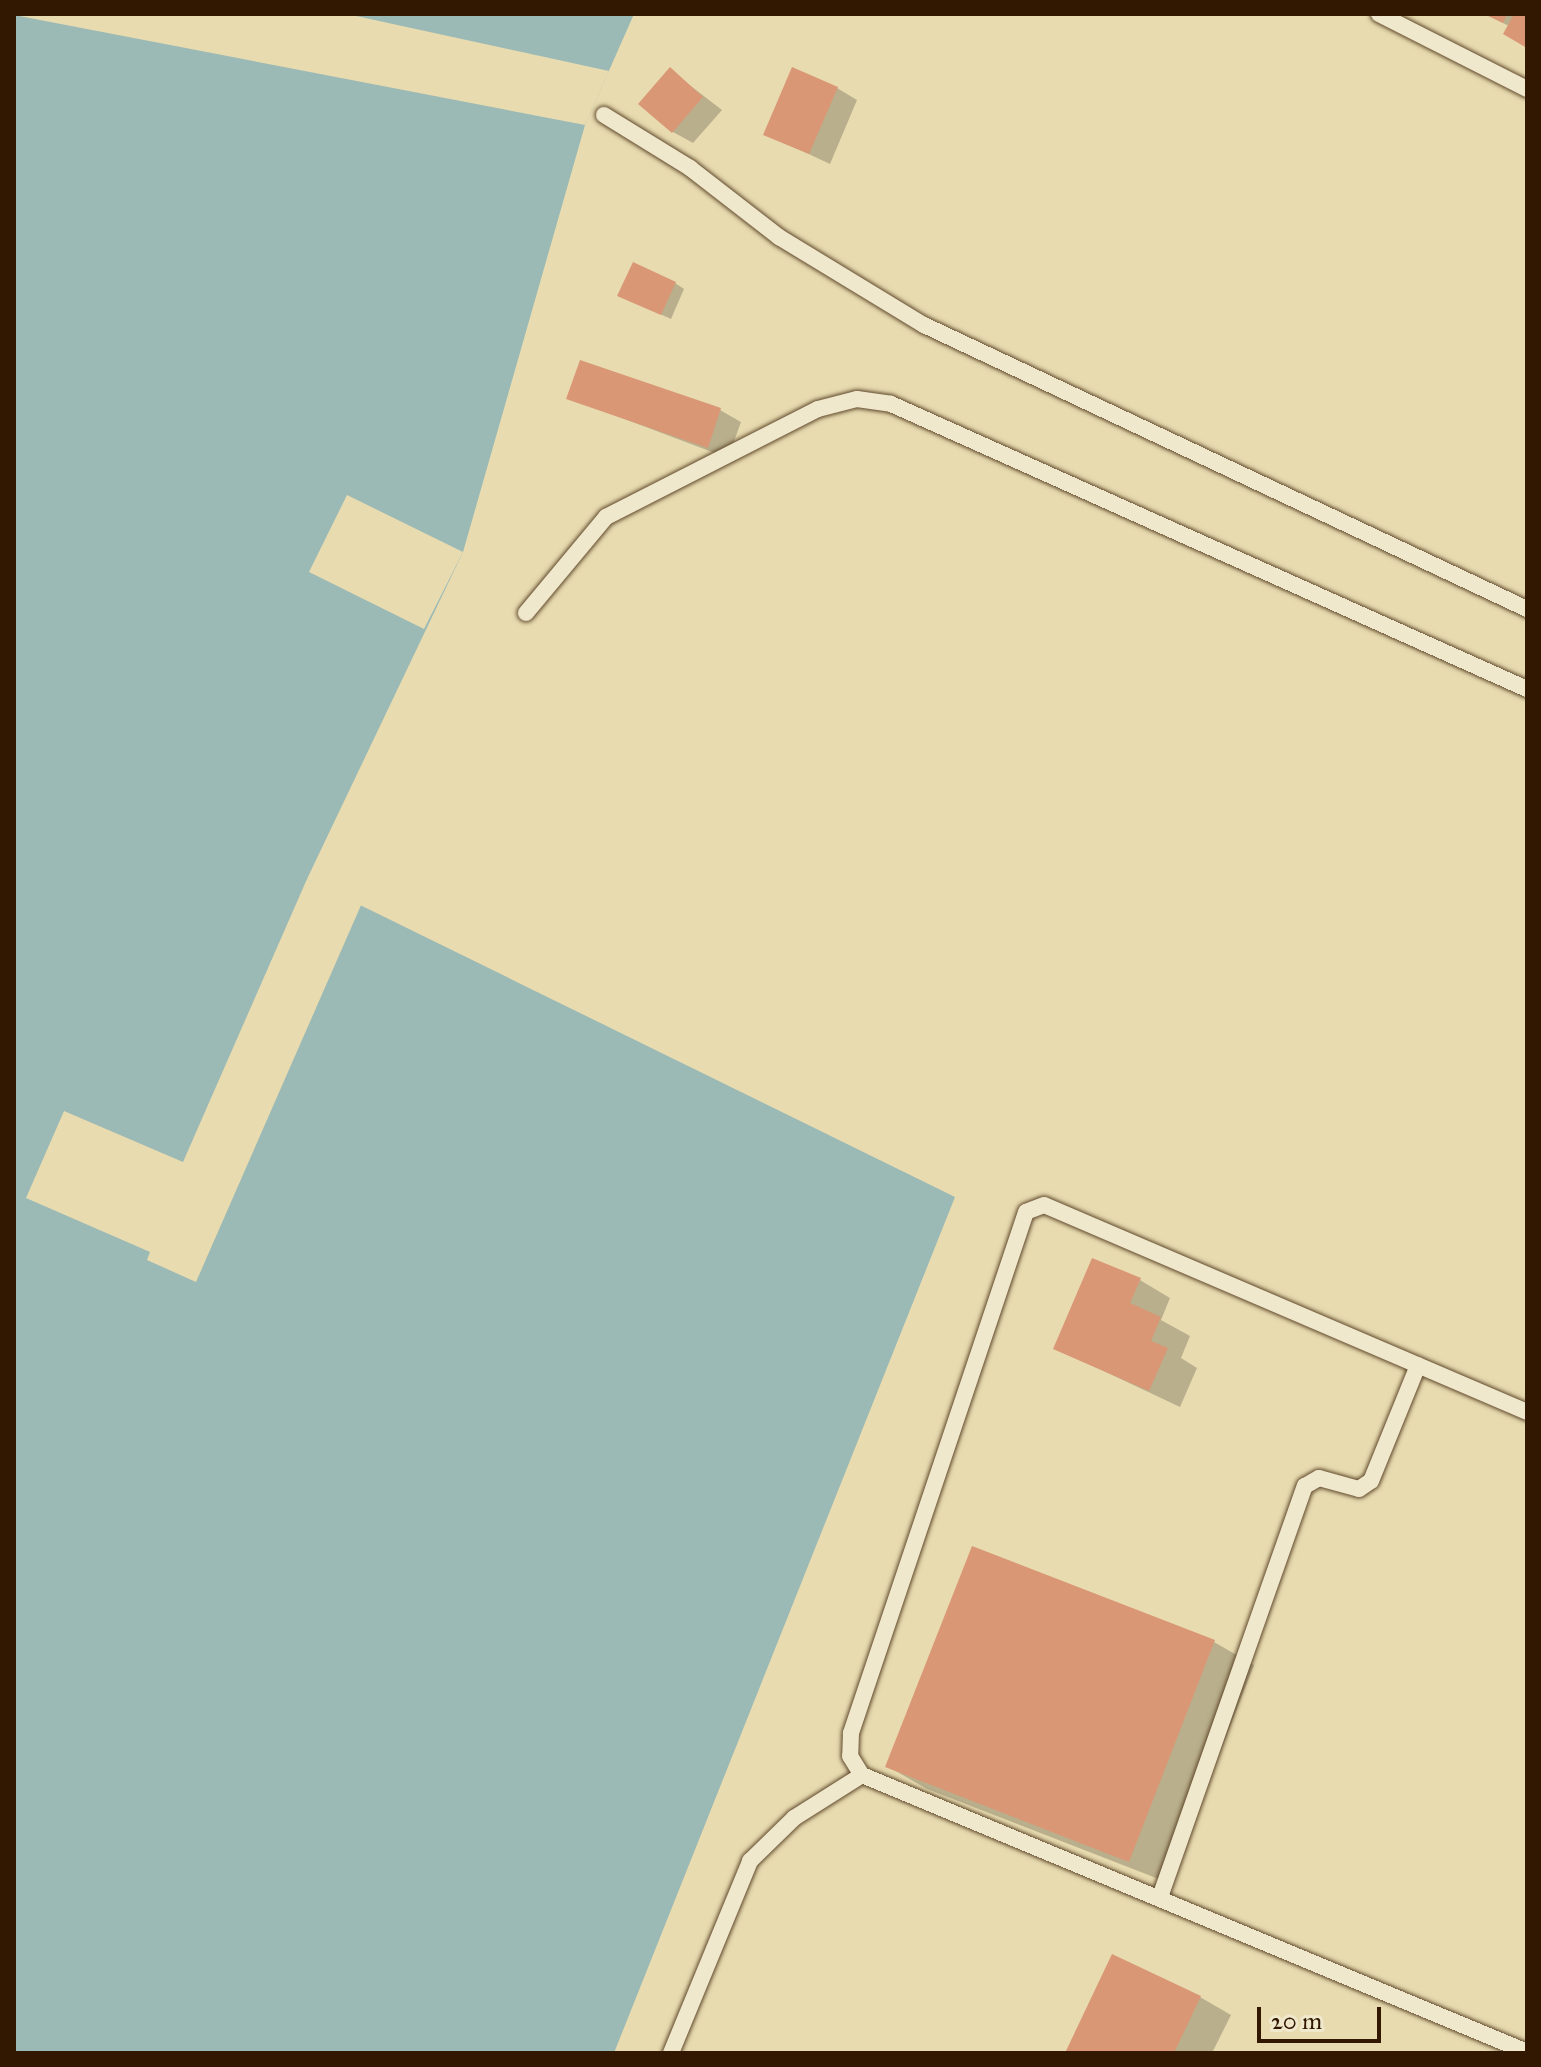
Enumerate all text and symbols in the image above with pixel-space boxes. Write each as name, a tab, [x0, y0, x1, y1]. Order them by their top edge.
scale bar	[1261, 1991, 1385, 2041]
text: 20 m	[1271, 2006, 1322, 2036]

